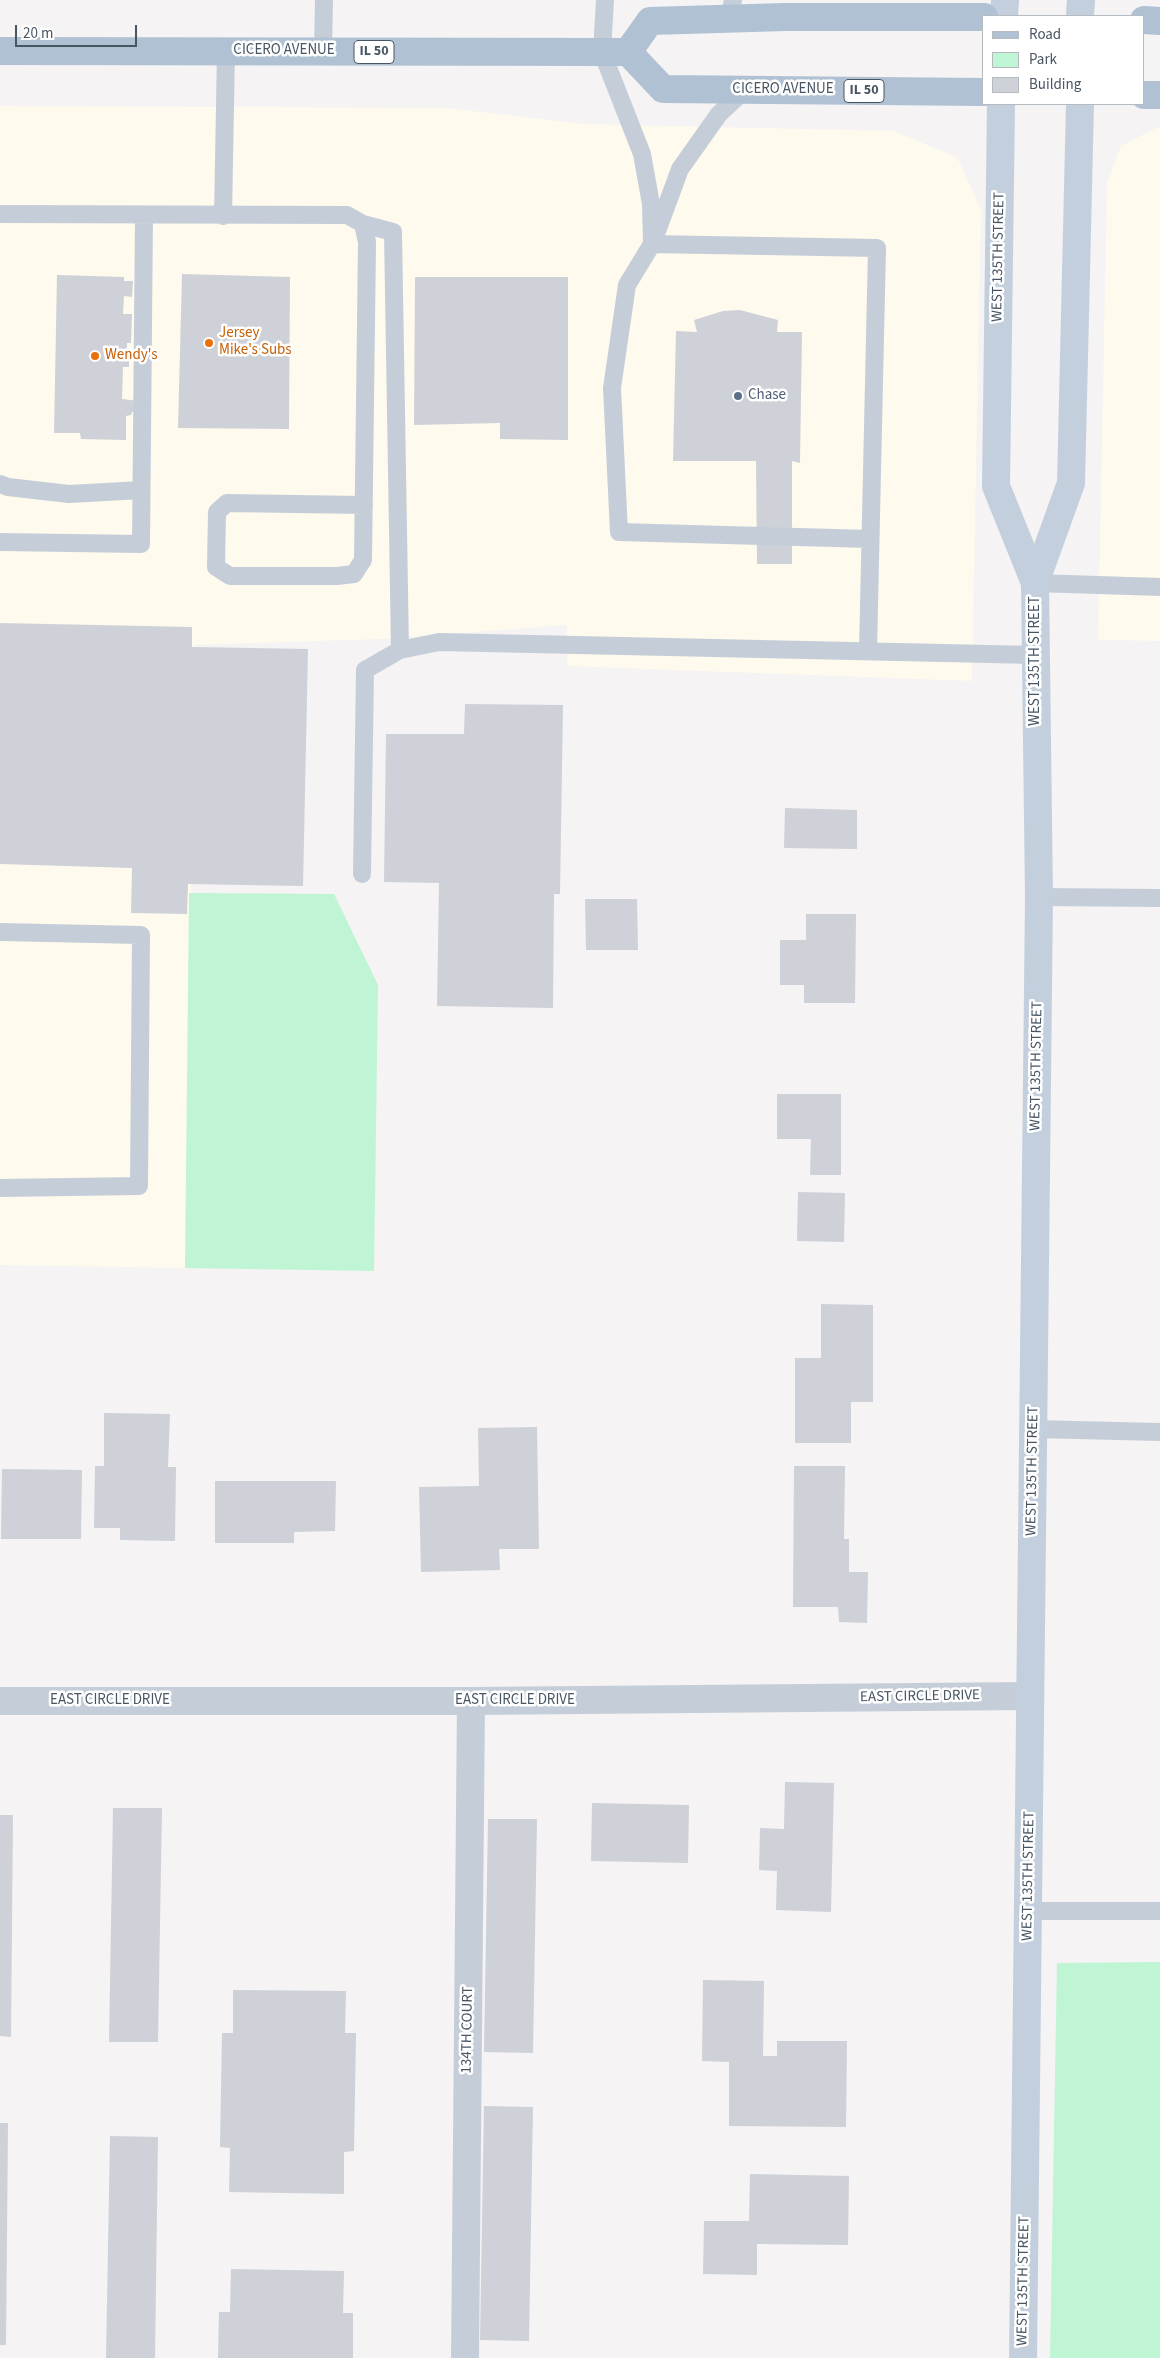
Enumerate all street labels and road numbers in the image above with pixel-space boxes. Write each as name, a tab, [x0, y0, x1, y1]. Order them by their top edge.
road number: IL 50	[354, 41, 394, 64]
street label: CICERO AVENUE	[233, 42, 335, 60]
road number: IL 50	[844, 80, 884, 102]
street label: CICERO AVENUE	[732, 81, 834, 99]
street label: WEST 135TH STREET	[989, 192, 1009, 322]
street label: WEST 135TH STREET	[1027, 596, 1045, 726]
street label: WEST 135TH STREET	[1027, 1001, 1047, 1131]
street label: WEST 135TH STREET	[1023, 1406, 1043, 1536]
street label: EAST CIRCLE DRIVE	[860, 1687, 980, 1707]
street label: EAST CIRCLE DRIVE	[50, 1692, 170, 1710]
street label: EAST CIRCLE DRIVE	[455, 1692, 575, 1710]
street label: WEST 135TH STREET	[1019, 1811, 1039, 1941]
street label: 134TH COURT	[458, 1986, 478, 2074]
street label: WEST 135TH STREET	[1014, 2216, 1034, 2346]

